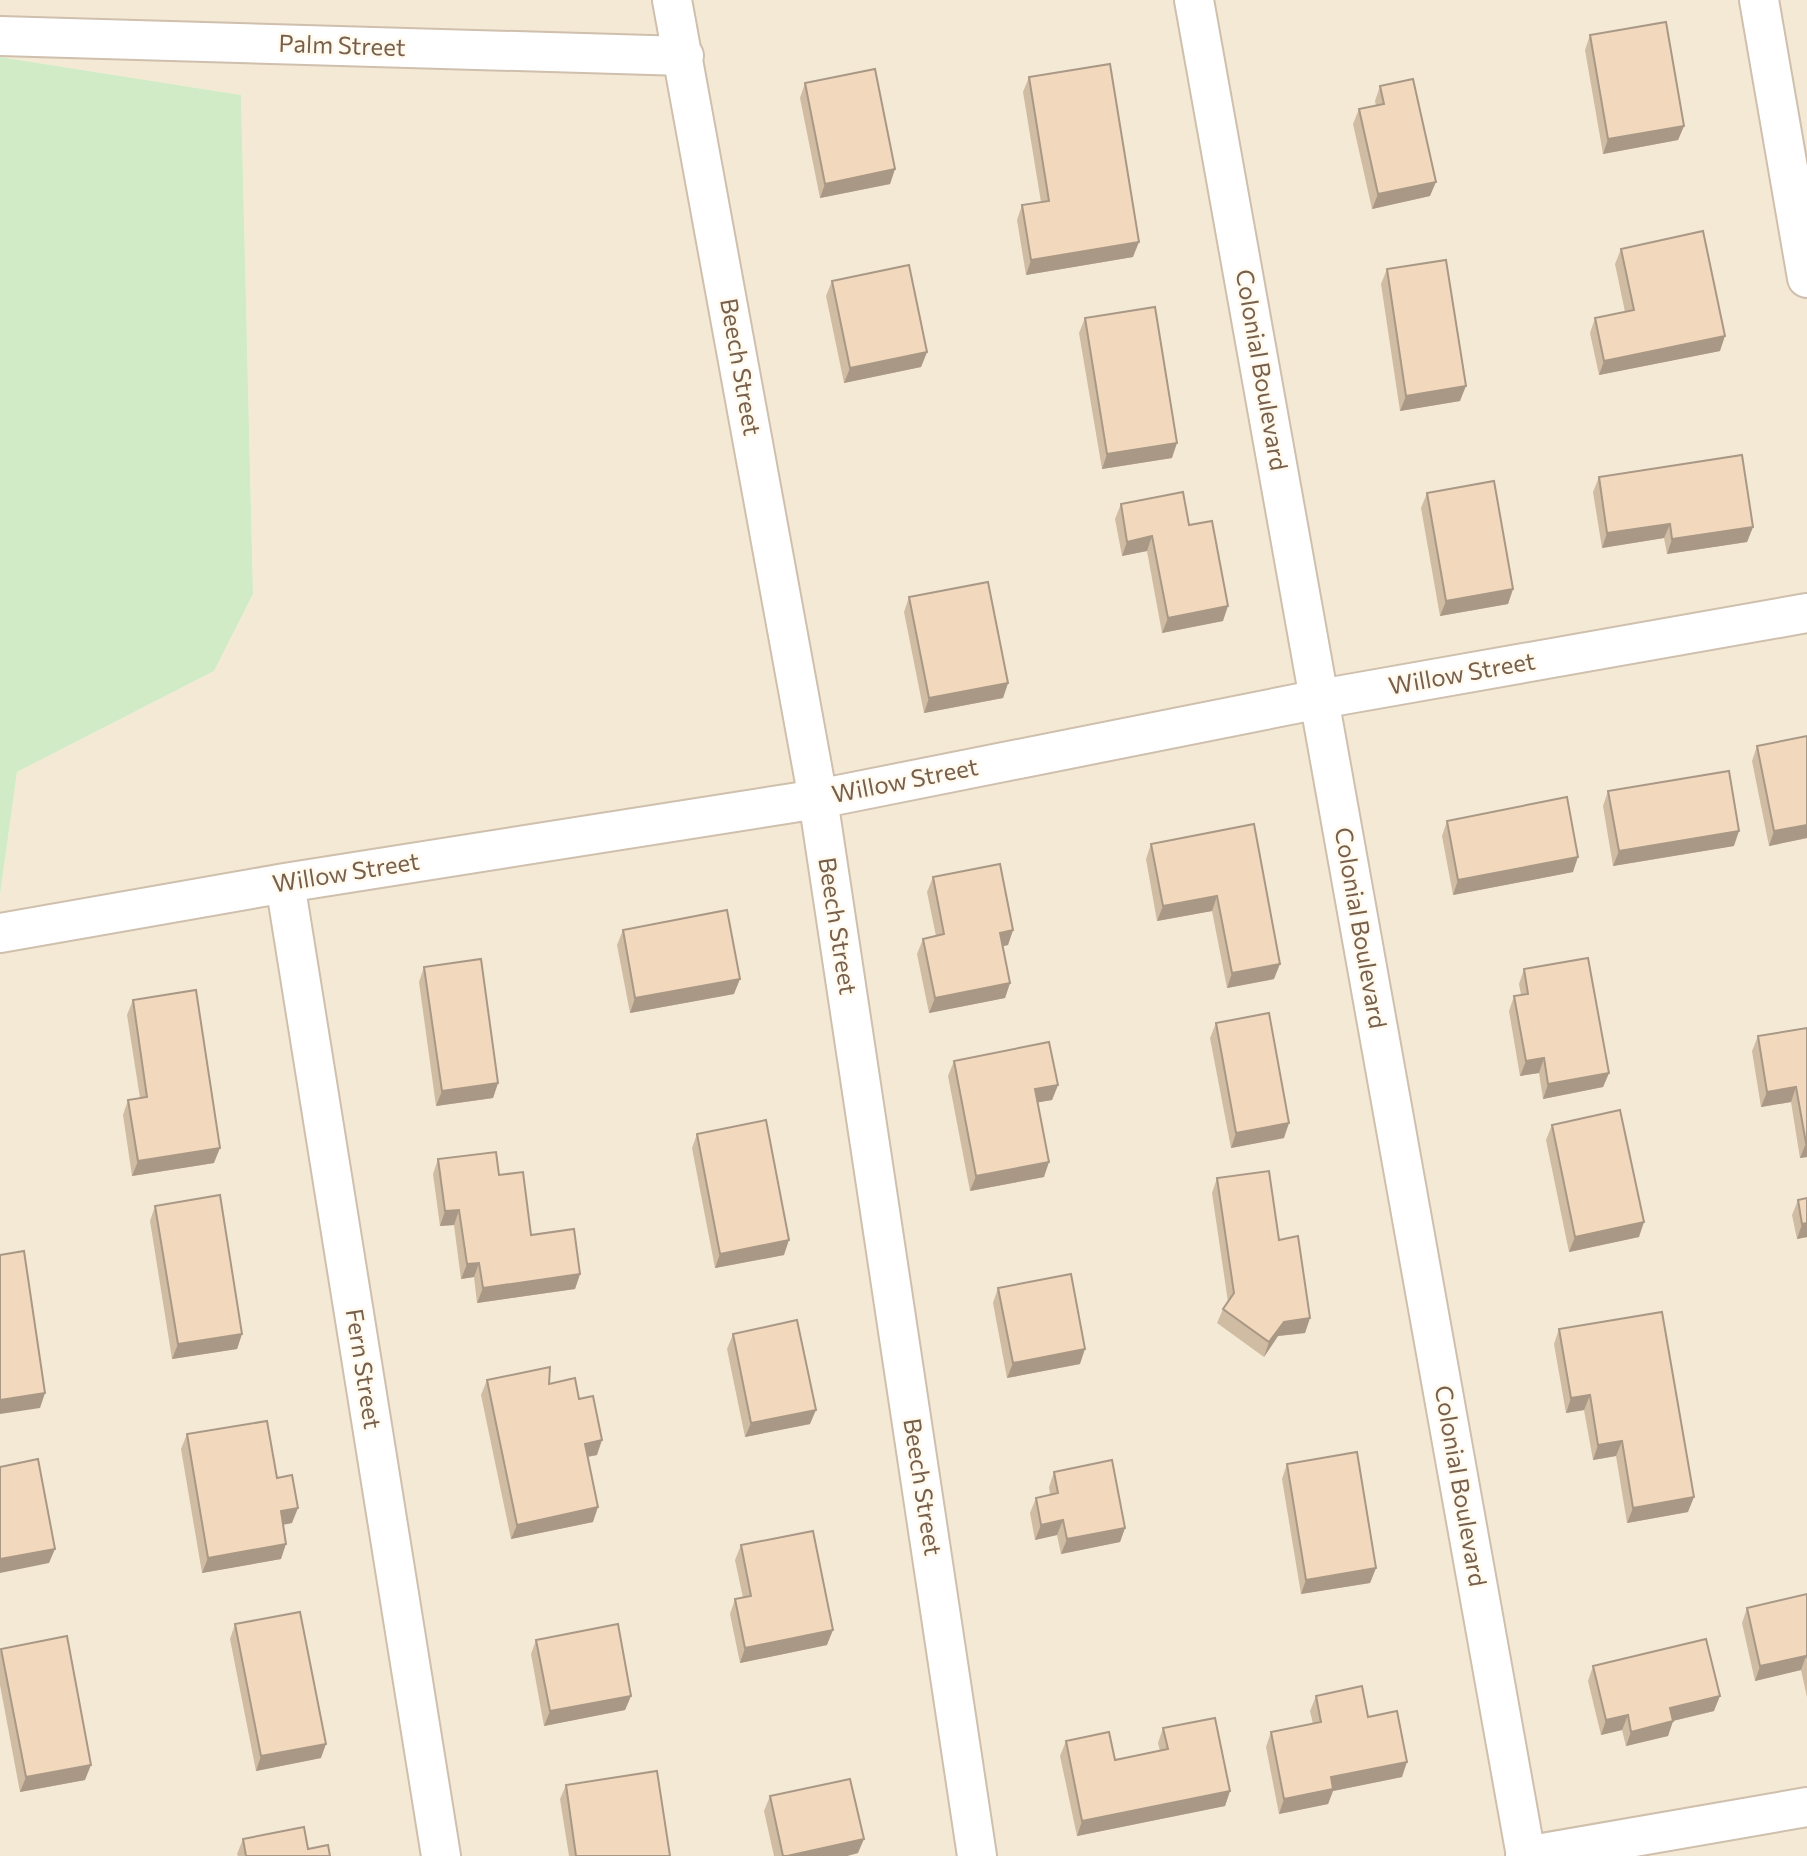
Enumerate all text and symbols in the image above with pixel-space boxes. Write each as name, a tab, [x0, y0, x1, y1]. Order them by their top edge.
street label: Palm Street	[278, 28, 406, 61]
street label: Colonial Boulevard	[1231, 267, 1294, 473]
street label: Beech Street	[715, 296, 768, 438]
street label: Willow Street	[1386, 645, 1537, 700]
street label: Willow Street	[829, 751, 980, 808]
street label: Colonial Boulevard	[1330, 825, 1393, 1031]
street label: Willow Street	[270, 846, 421, 897]
street label: Beech Street	[813, 855, 864, 997]
street label: Fern Street	[341, 1306, 388, 1431]
street label: Colonial Boulevard	[1430, 1383, 1493, 1589]
street label: Beech Street	[898, 1416, 949, 1558]

